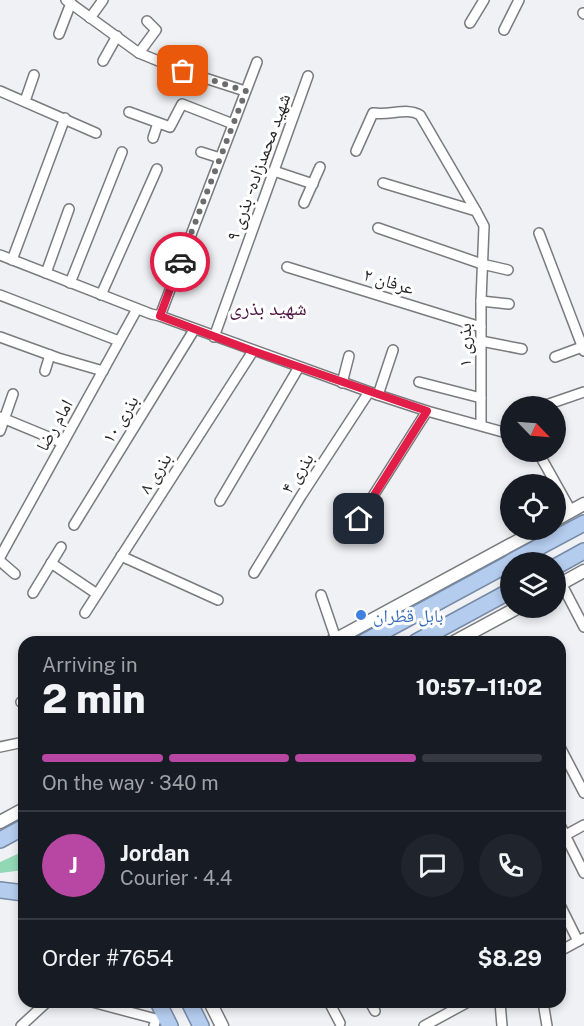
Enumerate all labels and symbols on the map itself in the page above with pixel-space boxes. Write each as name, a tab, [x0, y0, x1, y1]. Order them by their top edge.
pin	[157, 45, 208, 96]
street label: شهید محمدزاده - بذری ۹	[222, 91, 295, 244]
courier	[150, 232, 210, 292]
street label: عرفان ۲	[361, 263, 417, 300]
district label: شهید بذری	[229, 296, 307, 320]
street label: بذری ۱	[454, 323, 476, 367]
street label: بذری ۱۰	[97, 391, 144, 447]
street label: امام رضا	[31, 395, 78, 455]
north arrow	[500, 396, 566, 462]
street label: بذری ۸	[134, 449, 177, 498]
street label: بذری ۴	[276, 449, 319, 498]
pin	[333, 493, 384, 544]
place label: بابل قطران	[373, 605, 444, 627]
marker: بابل قطران	[354, 608, 368, 622]

